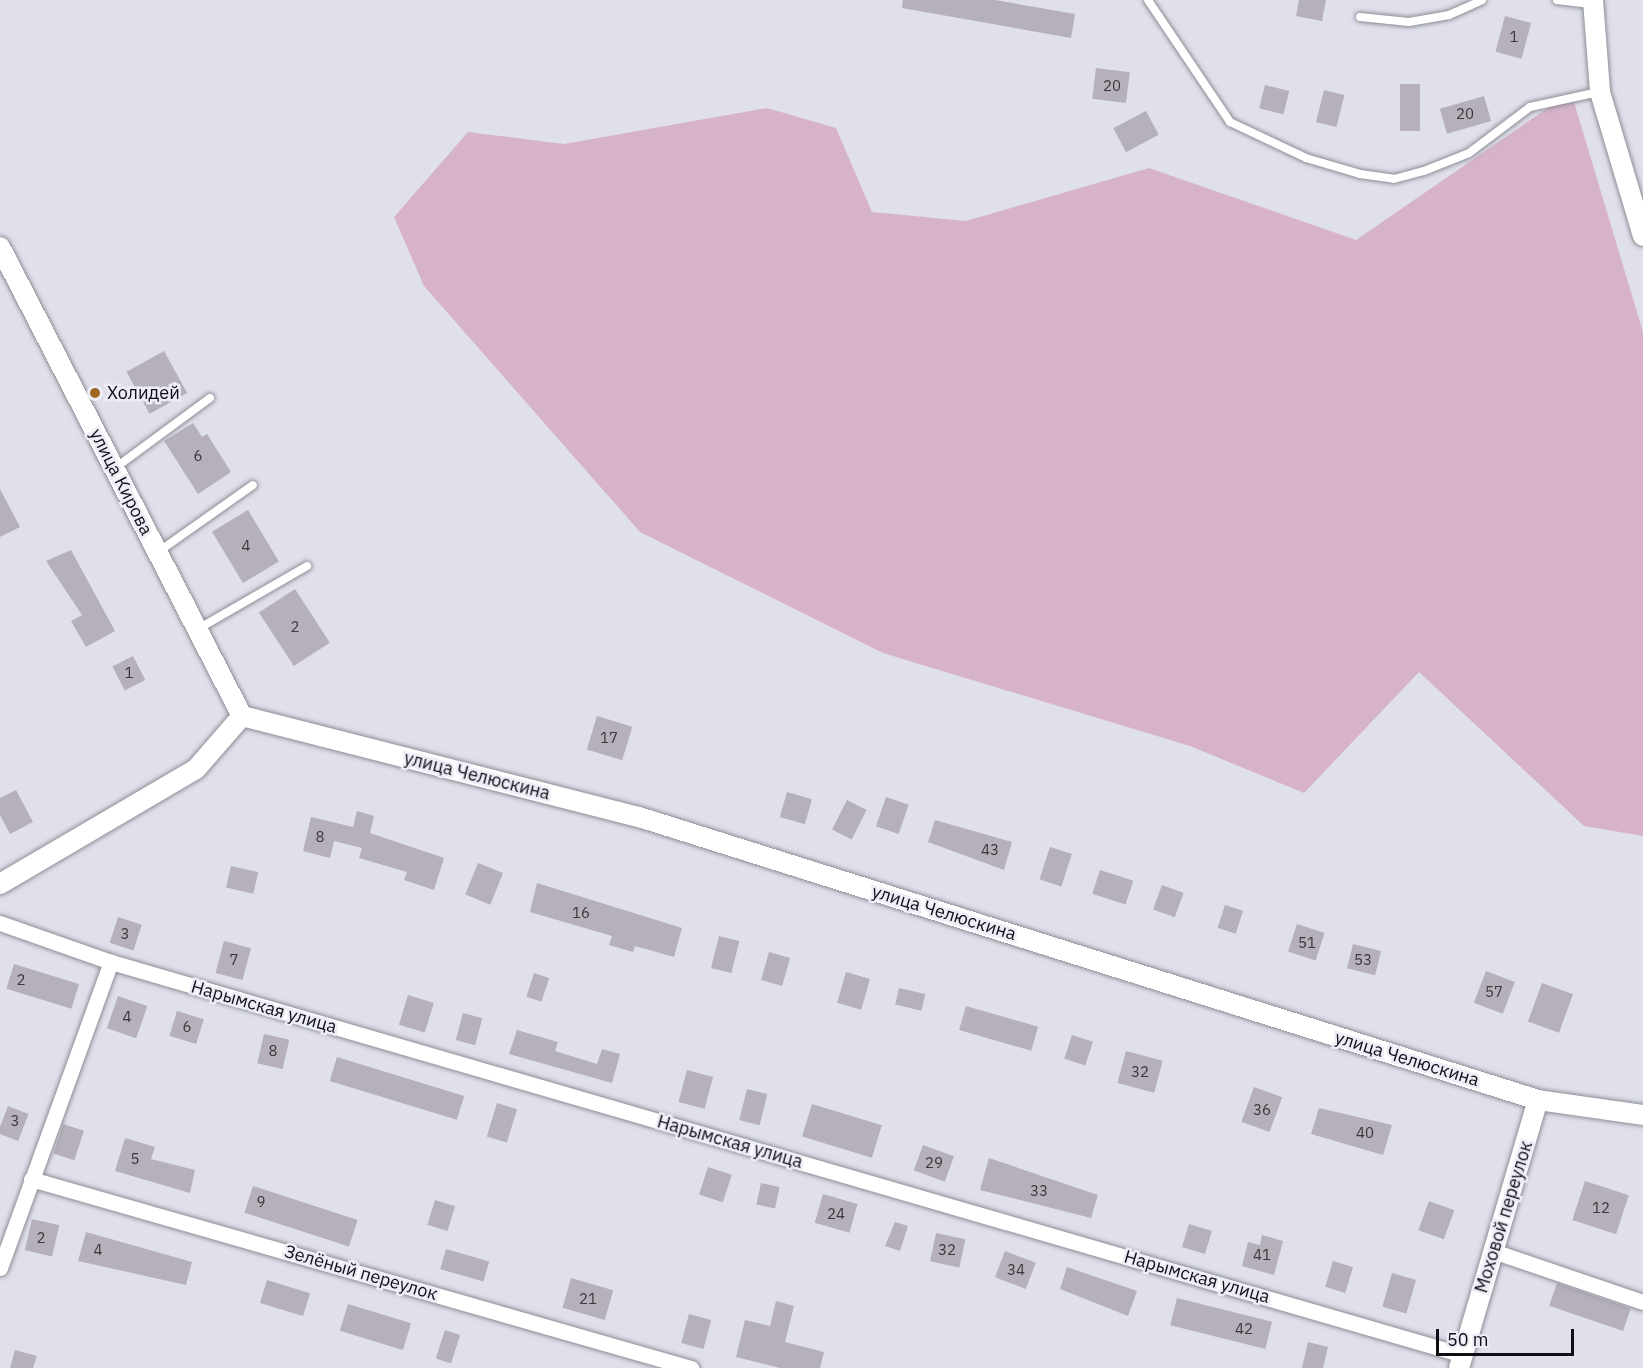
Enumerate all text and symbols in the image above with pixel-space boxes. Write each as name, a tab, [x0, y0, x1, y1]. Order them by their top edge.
house number: 1	[1510, 28, 1518, 46]
house number: 20	[1103, 77, 1121, 95]
house number: 20	[1456, 105, 1474, 123]
place label: Холидей	[107, 382, 180, 404]
marker: Холидей	[88, 386, 102, 400]
street label: улица Кирова	[85, 425, 157, 539]
house number: 6	[194, 447, 202, 465]
house number: 4	[242, 537, 250, 555]
house number: 2	[291, 618, 299, 636]
house number: 1	[125, 664, 133, 682]
house number: 17	[600, 729, 618, 747]
street label: улица Челюскина	[402, 747, 552, 805]
house number: 8	[316, 828, 324, 846]
house number: 43	[981, 841, 999, 859]
street label: улица Челюскина	[869, 881, 1019, 945]
house number: 16	[572, 904, 590, 922]
house number: 3	[121, 925, 129, 943]
house number: 51	[1298, 934, 1316, 952]
house number: 7	[230, 951, 238, 969]
house number: 53	[1354, 951, 1372, 969]
house number: 2	[17, 971, 25, 989]
street label: Нарымская улица	[189, 976, 339, 1038]
house number: 57	[1485, 983, 1503, 1001]
house number: 4	[123, 1008, 131, 1026]
house number: 6	[183, 1018, 191, 1036]
street label: улица Челюскина	[1332, 1027, 1482, 1091]
house number: 8	[269, 1042, 277, 1060]
house number: 32	[1131, 1063, 1149, 1081]
house number: 36	[1253, 1101, 1271, 1119]
street label: Нарымская улица	[655, 1111, 805, 1173]
house number: 3	[11, 1112, 19, 1130]
house number: 40	[1356, 1124, 1374, 1142]
street label: Моховой переулок	[1471, 1138, 1537, 1296]
house number: 5	[131, 1150, 139, 1168]
house number: 29	[925, 1154, 943, 1172]
house number: 33	[1030, 1182, 1048, 1200]
house number: 9	[257, 1193, 265, 1211]
house number: 12	[1592, 1199, 1610, 1217]
house number: 24	[827, 1205, 845, 1223]
house number: 2	[37, 1229, 45, 1247]
house number: 4	[94, 1241, 102, 1259]
street label: Зелёный переулок	[282, 1241, 440, 1305]
house number: 32	[938, 1241, 956, 1259]
street label: Нарымская улица	[1122, 1246, 1272, 1308]
house number: 41	[1253, 1246, 1271, 1264]
house number: 34	[1007, 1261, 1025, 1279]
house number: 21	[579, 1290, 597, 1308]
scale bar	[1439, 1317, 1577, 1355]
house number: 42	[1235, 1320, 1253, 1338]
text: 50 m	[1447, 1328, 1489, 1351]

